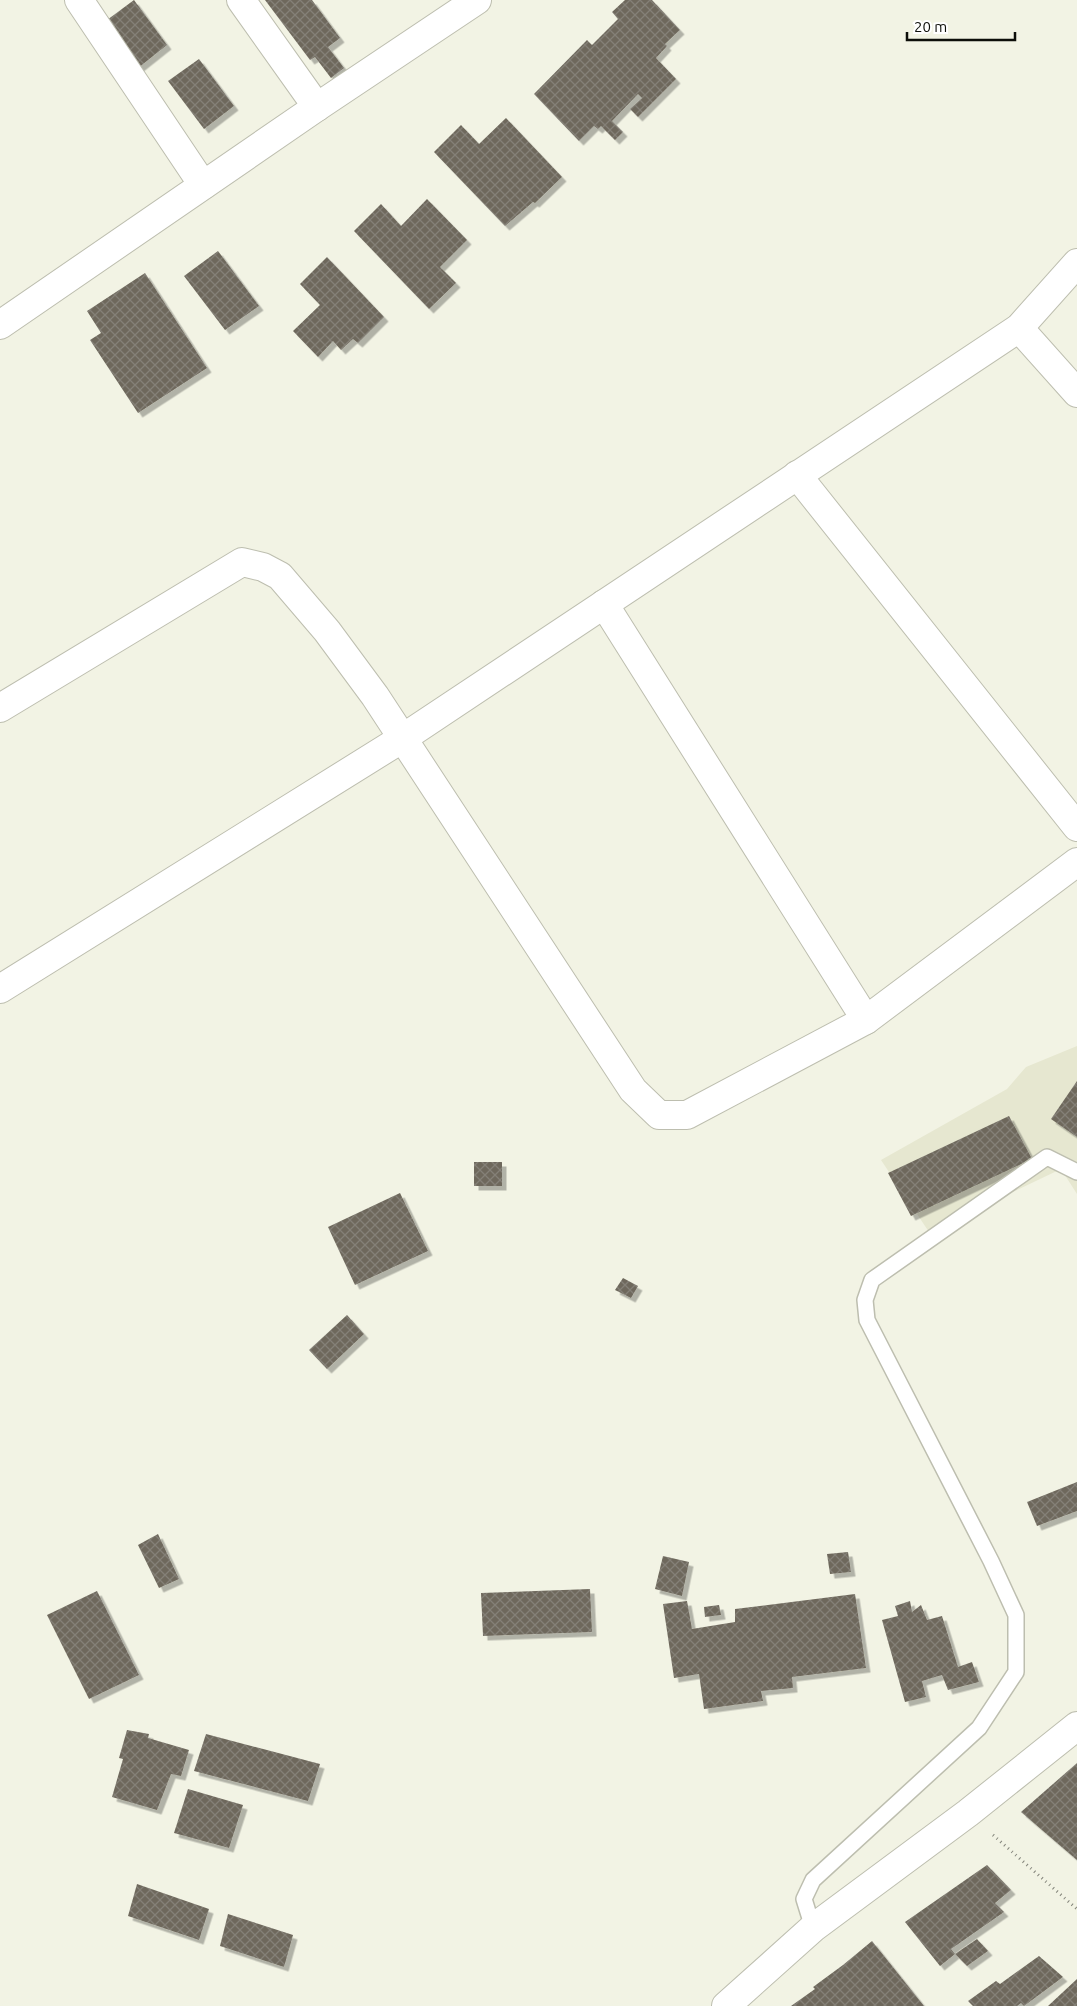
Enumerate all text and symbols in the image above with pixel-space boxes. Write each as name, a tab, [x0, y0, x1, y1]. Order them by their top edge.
scale bar	[907, 10, 1014, 42]
text: 20 m	[914, 18, 947, 35]

